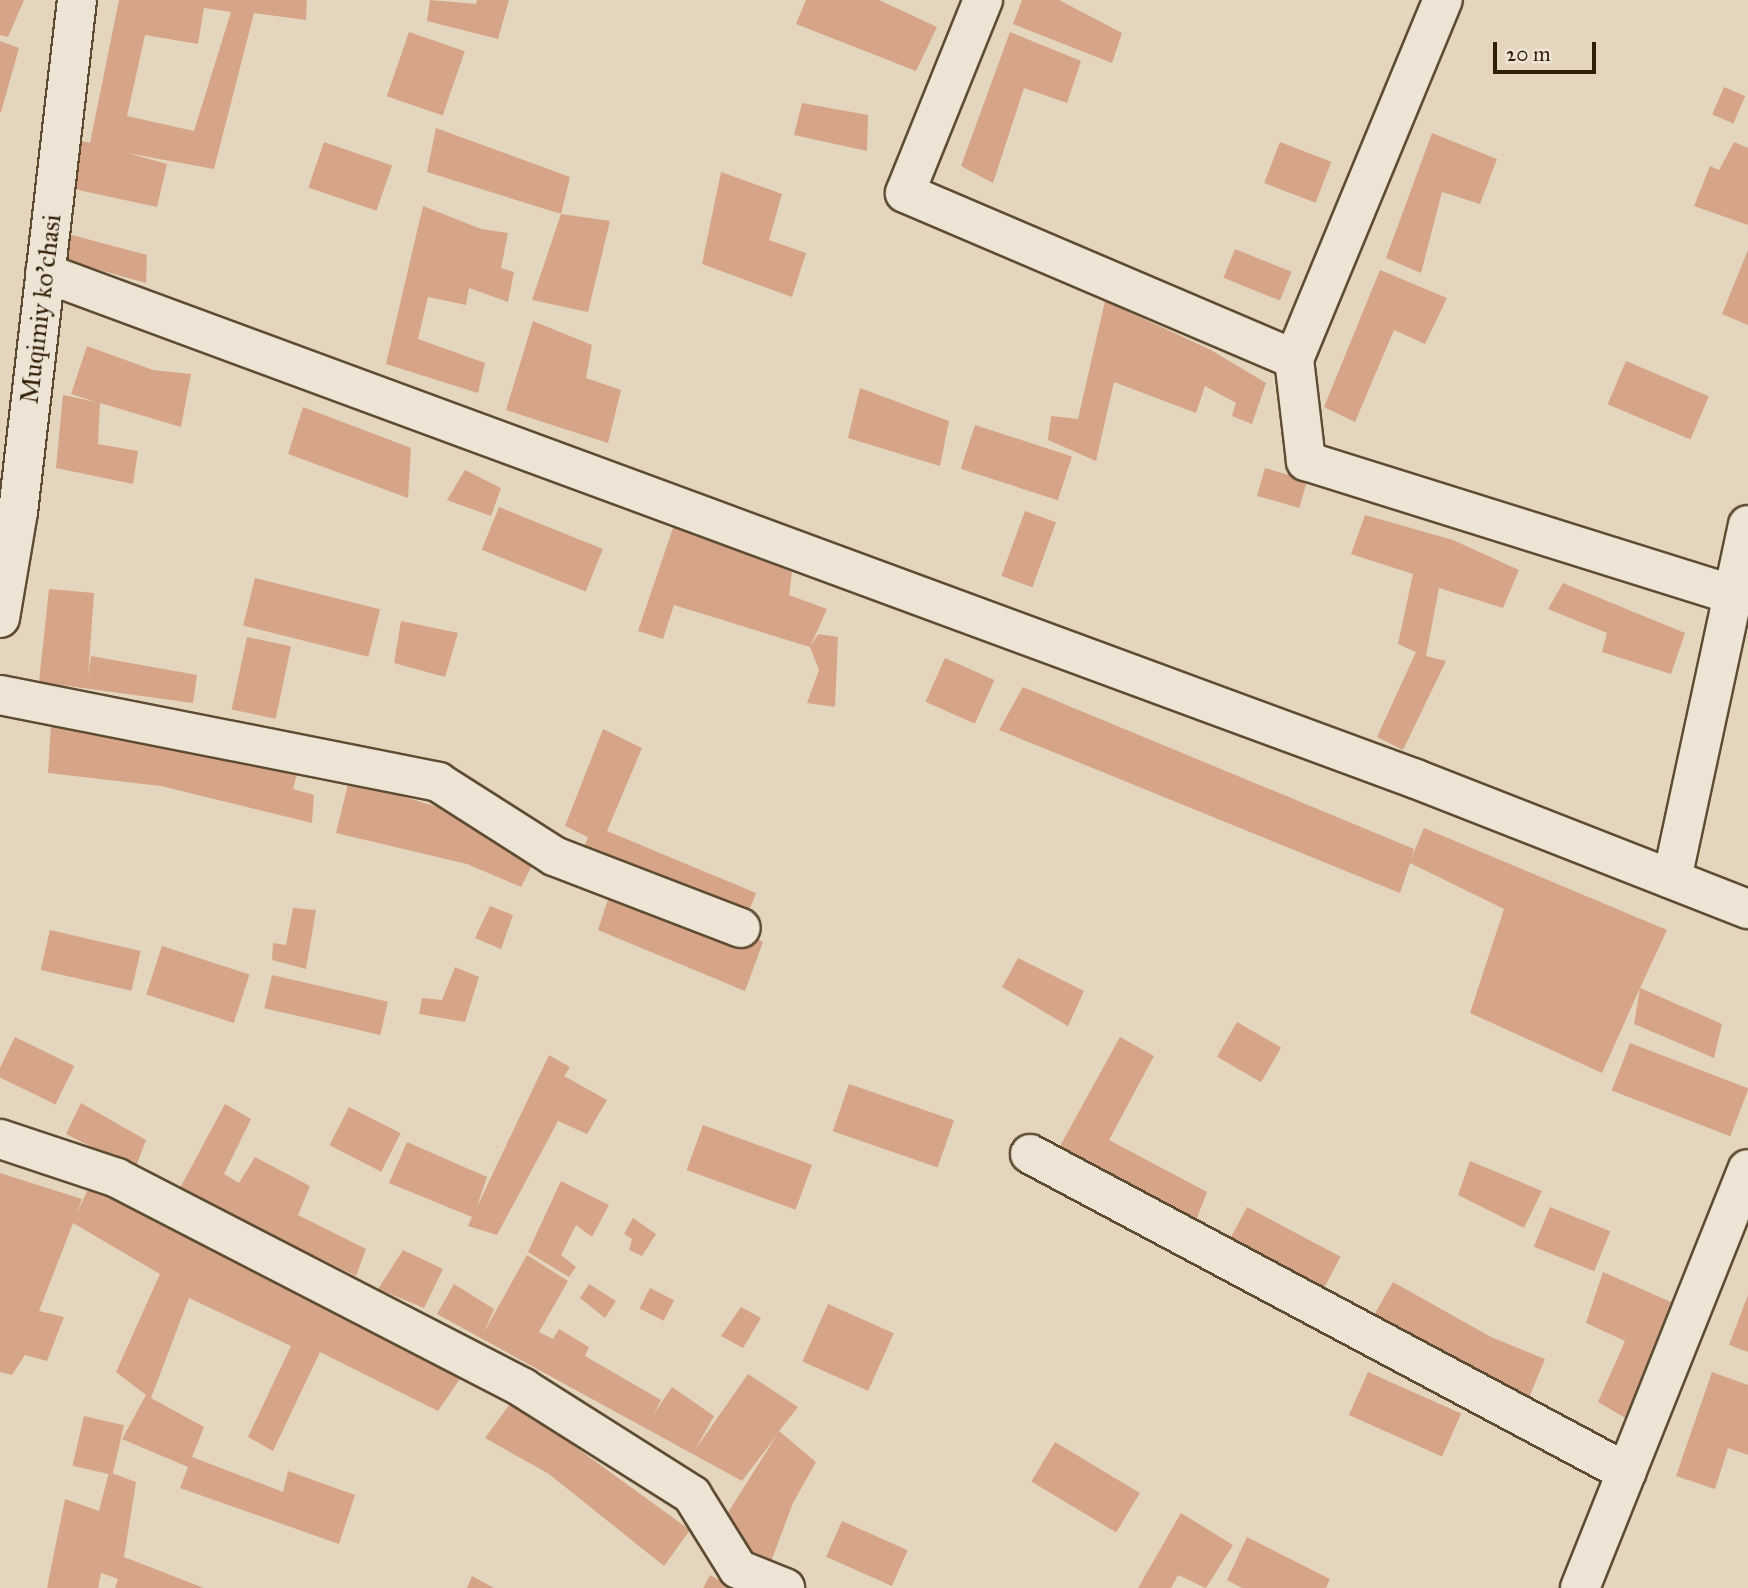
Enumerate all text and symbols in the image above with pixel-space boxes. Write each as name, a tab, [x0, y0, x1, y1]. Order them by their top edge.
scale bar	[1496, 28, 1599, 72]
text: 20 m	[1506, 41, 1551, 67]
street label: Muqimiy ko'chasi	[14, 213, 68, 405]

